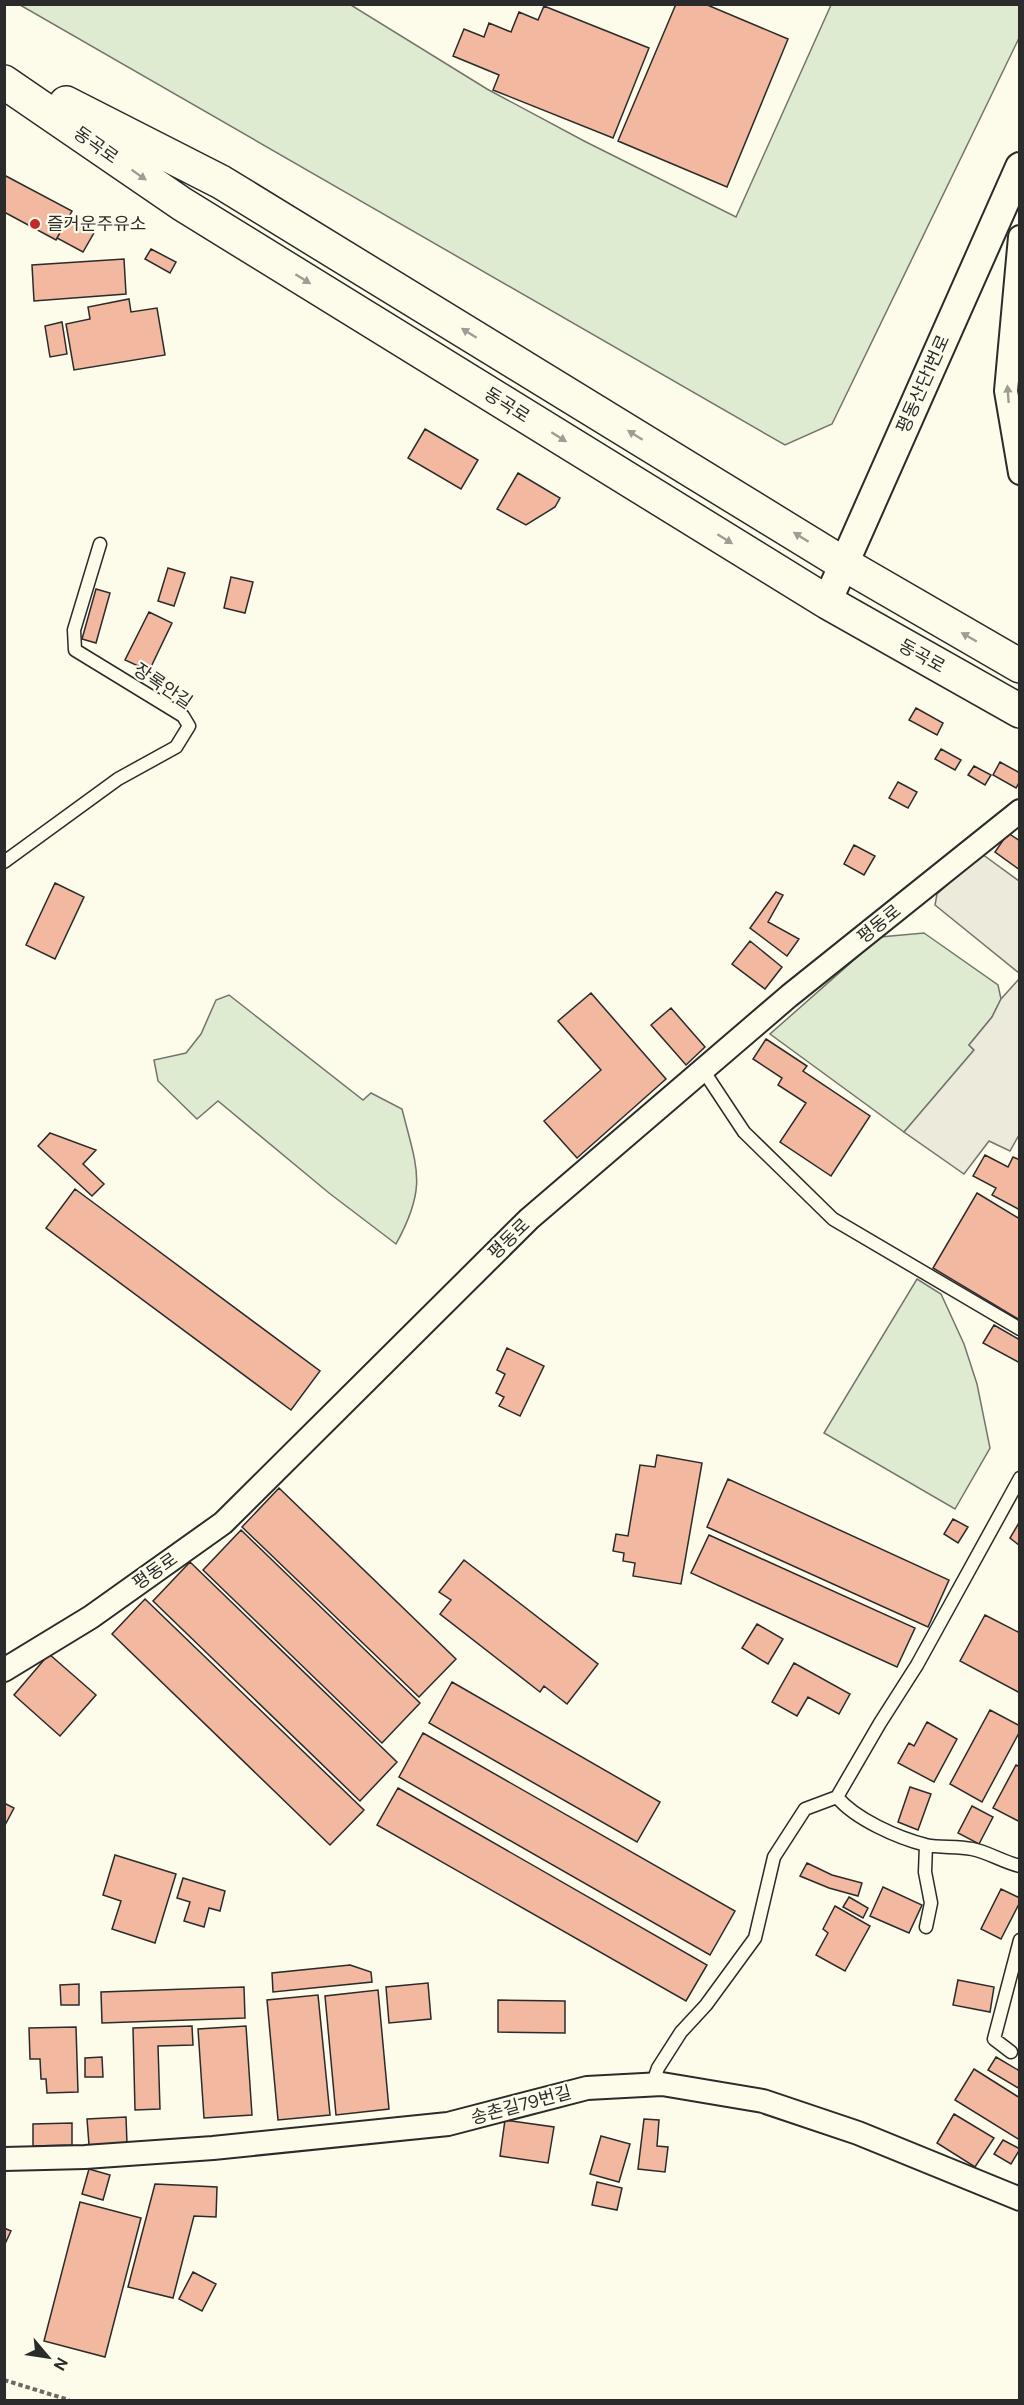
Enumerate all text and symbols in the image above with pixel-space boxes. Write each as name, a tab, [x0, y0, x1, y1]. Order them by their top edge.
street label: 동곡로	[69, 121, 123, 169]
one-way arrow	[131, 169, 147, 180]
place label: 즐거운주유소	[47, 212, 146, 236]
marker: 즐거운주유소	[28, 217, 42, 231]
one-way arrow	[295, 274, 311, 285]
one-way arrow	[461, 327, 477, 338]
street label: 평동산단1번로	[891, 331, 955, 437]
street label: 동곡로	[480, 382, 534, 428]
one-way arrow	[1003, 385, 1012, 404]
one-way arrow	[627, 429, 643, 440]
one-way arrow	[551, 431, 567, 442]
one-way arrow	[793, 532, 809, 543]
one-way arrow	[717, 534, 733, 545]
one-way arrow	[961, 631, 977, 642]
street label: 동곡로	[894, 633, 950, 679]
street label: 장록안길	[129, 658, 197, 714]
street label: 평동로	[852, 899, 906, 949]
street label: 평동로	[483, 1213, 535, 1265]
street label: 평동로	[128, 1547, 182, 1595]
street label: 송촌길79번길	[468, 2080, 574, 2130]
north arrow	[18, 2327, 78, 2387]
text: N	[49, 2354, 73, 2374]

